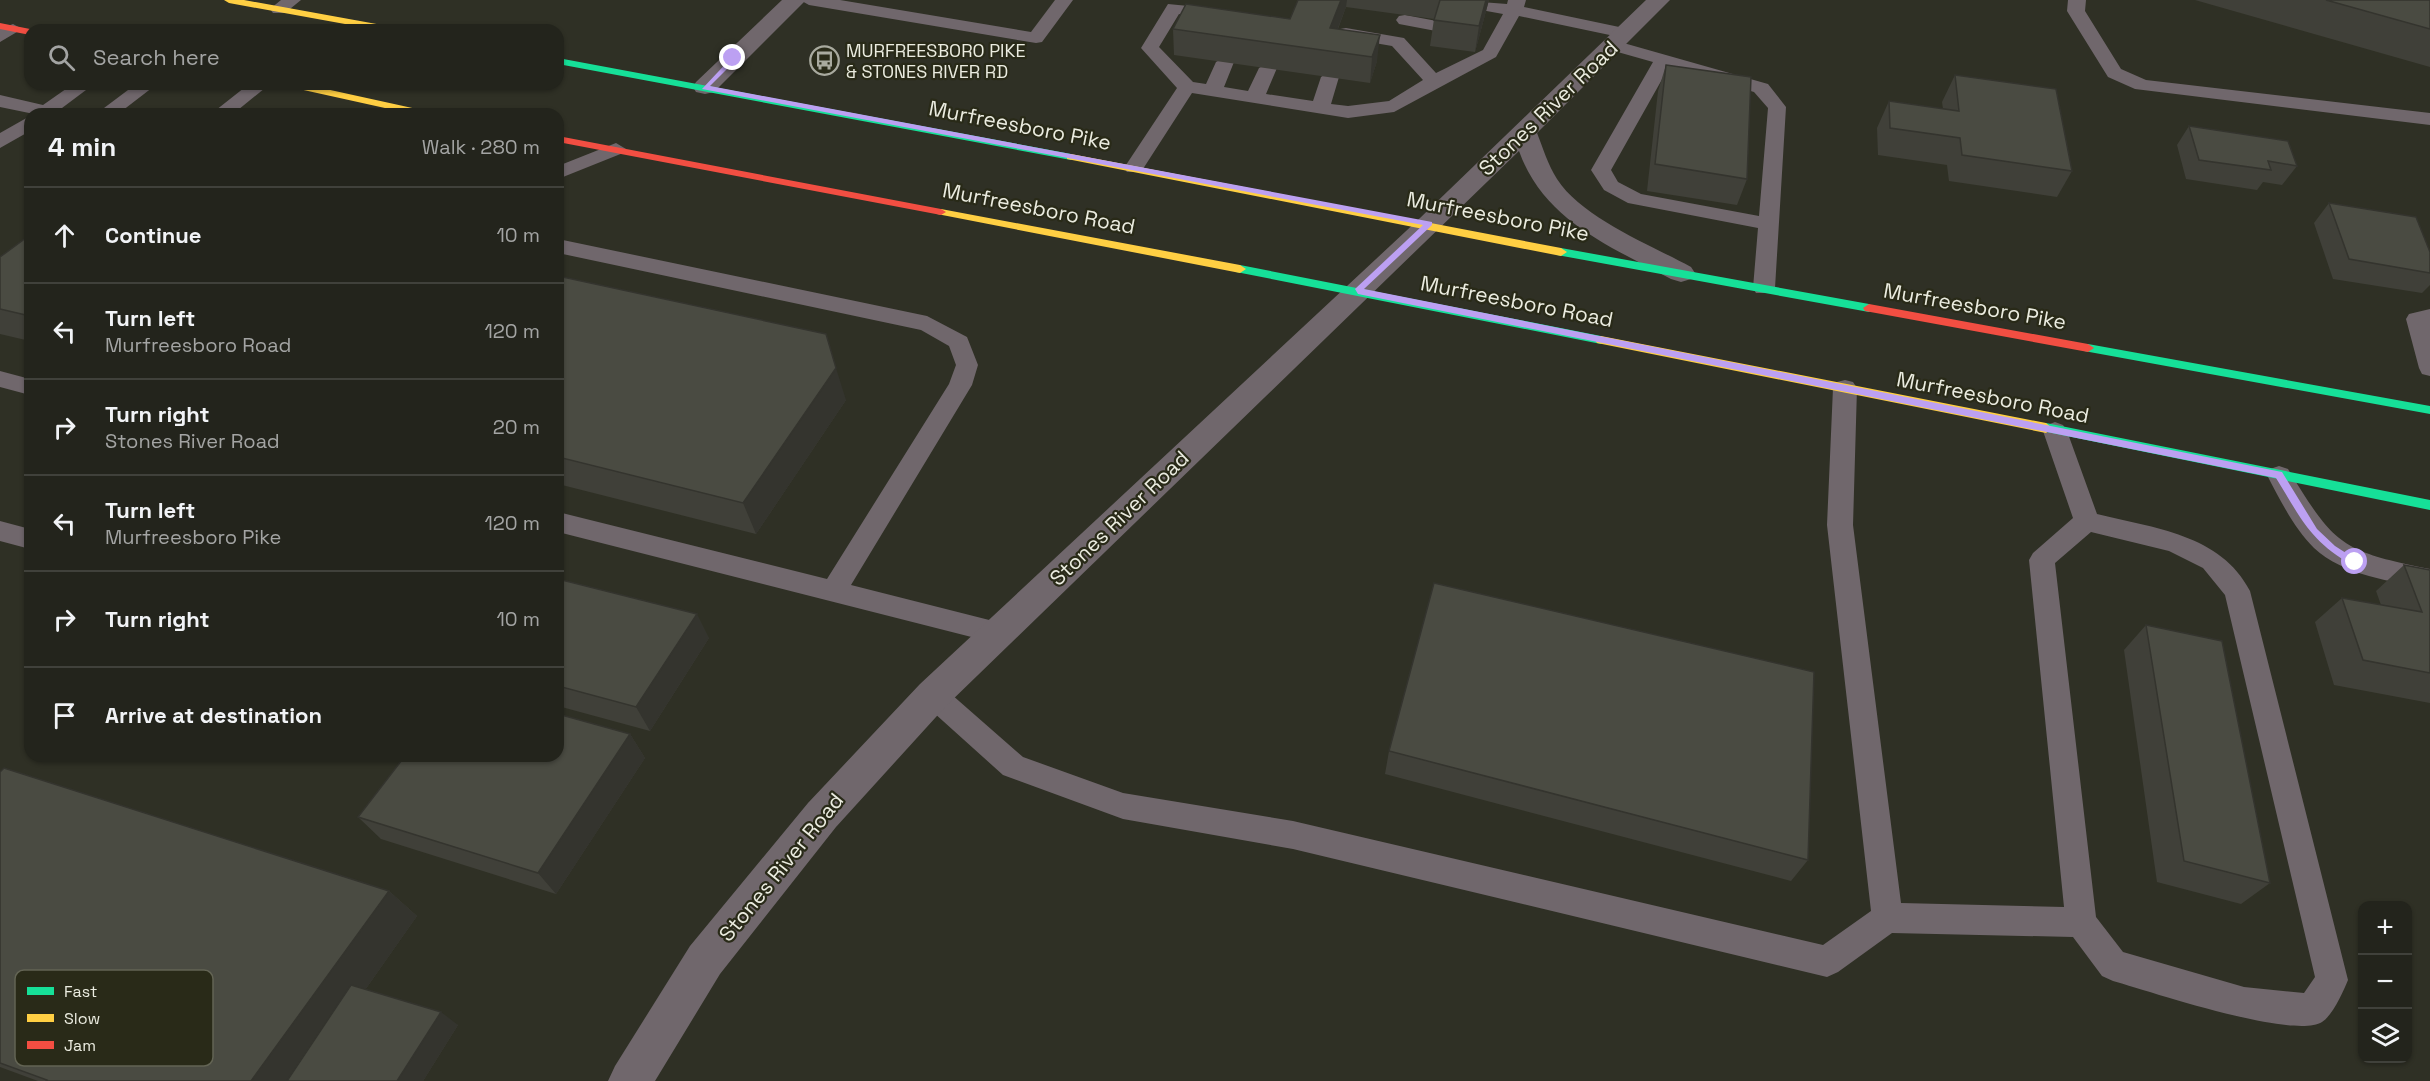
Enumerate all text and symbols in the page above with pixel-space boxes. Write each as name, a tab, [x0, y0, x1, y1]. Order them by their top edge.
search box	[24, 24, 564, 90]
street label: Stones River Road	[1473, 35, 1623, 181]
place label: MURFREESBORO PIKE & STONES RIVER RD	[846, 39, 1026, 83]
icon: search	[45, 41, 78, 74]
text: Search here	[93, 43, 220, 71]
route end	[719, 44, 745, 70]
bus stop icon: MURFREESBORO PIKE & STONES RIVER RD	[809, 44, 841, 76]
street label: Murfreesboro Pike	[927, 94, 1113, 156]
text: 4 min	[48, 130, 116, 164]
text: Walk · 280 m	[422, 134, 540, 160]
street label: Murfreesboro Road	[940, 176, 1138, 240]
street label: Murfreesboro Pike	[1405, 185, 1591, 247]
icon: ahead	[48, 219, 81, 252]
text: Continue	[105, 221, 201, 249]
text: 10 m	[496, 222, 540, 248]
street label: Murfreesboro Road	[1418, 269, 1616, 333]
street label: Murfreesboro Pike	[1882, 277, 2068, 335]
text: Turn left	[105, 304, 195, 332]
icon: left	[48, 315, 81, 348]
text: 120 m	[484, 318, 540, 344]
text: Murfreesboro Road	[105, 332, 291, 358]
street label: Murfreesboro Road	[1894, 365, 2092, 429]
text: Turn right	[105, 400, 210, 428]
icon: right	[48, 411, 81, 444]
text: 20 m	[493, 414, 540, 440]
text: Stones River Road	[105, 428, 280, 454]
street label: Stones River Road	[1044, 445, 1194, 591]
text: Turn left	[105, 496, 195, 524]
icon: left	[48, 507, 81, 540]
text: 120 m	[484, 510, 540, 536]
text: Murfreesboro Pike	[105, 524, 281, 550]
route start	[2341, 548, 2367, 574]
icon: right	[48, 603, 81, 636]
text: Turn right	[105, 605, 210, 633]
text: 10 m	[496, 606, 540, 632]
icon: arrive	[48, 699, 81, 732]
text: Arrive at destination	[105, 701, 322, 729]
street label: Stones River Road	[713, 787, 849, 947]
map controls	[2358, 901, 2412, 1063]
button: +	[2358, 901, 2412, 955]
button: −	[2358, 955, 2412, 1009]
legend	[15, 970, 213, 1066]
text: Fast	[64, 981, 97, 1002]
text: Slow	[64, 1008, 100, 1029]
button: layers	[2358, 1009, 2412, 1063]
text: Jam	[64, 1035, 96, 1056]

